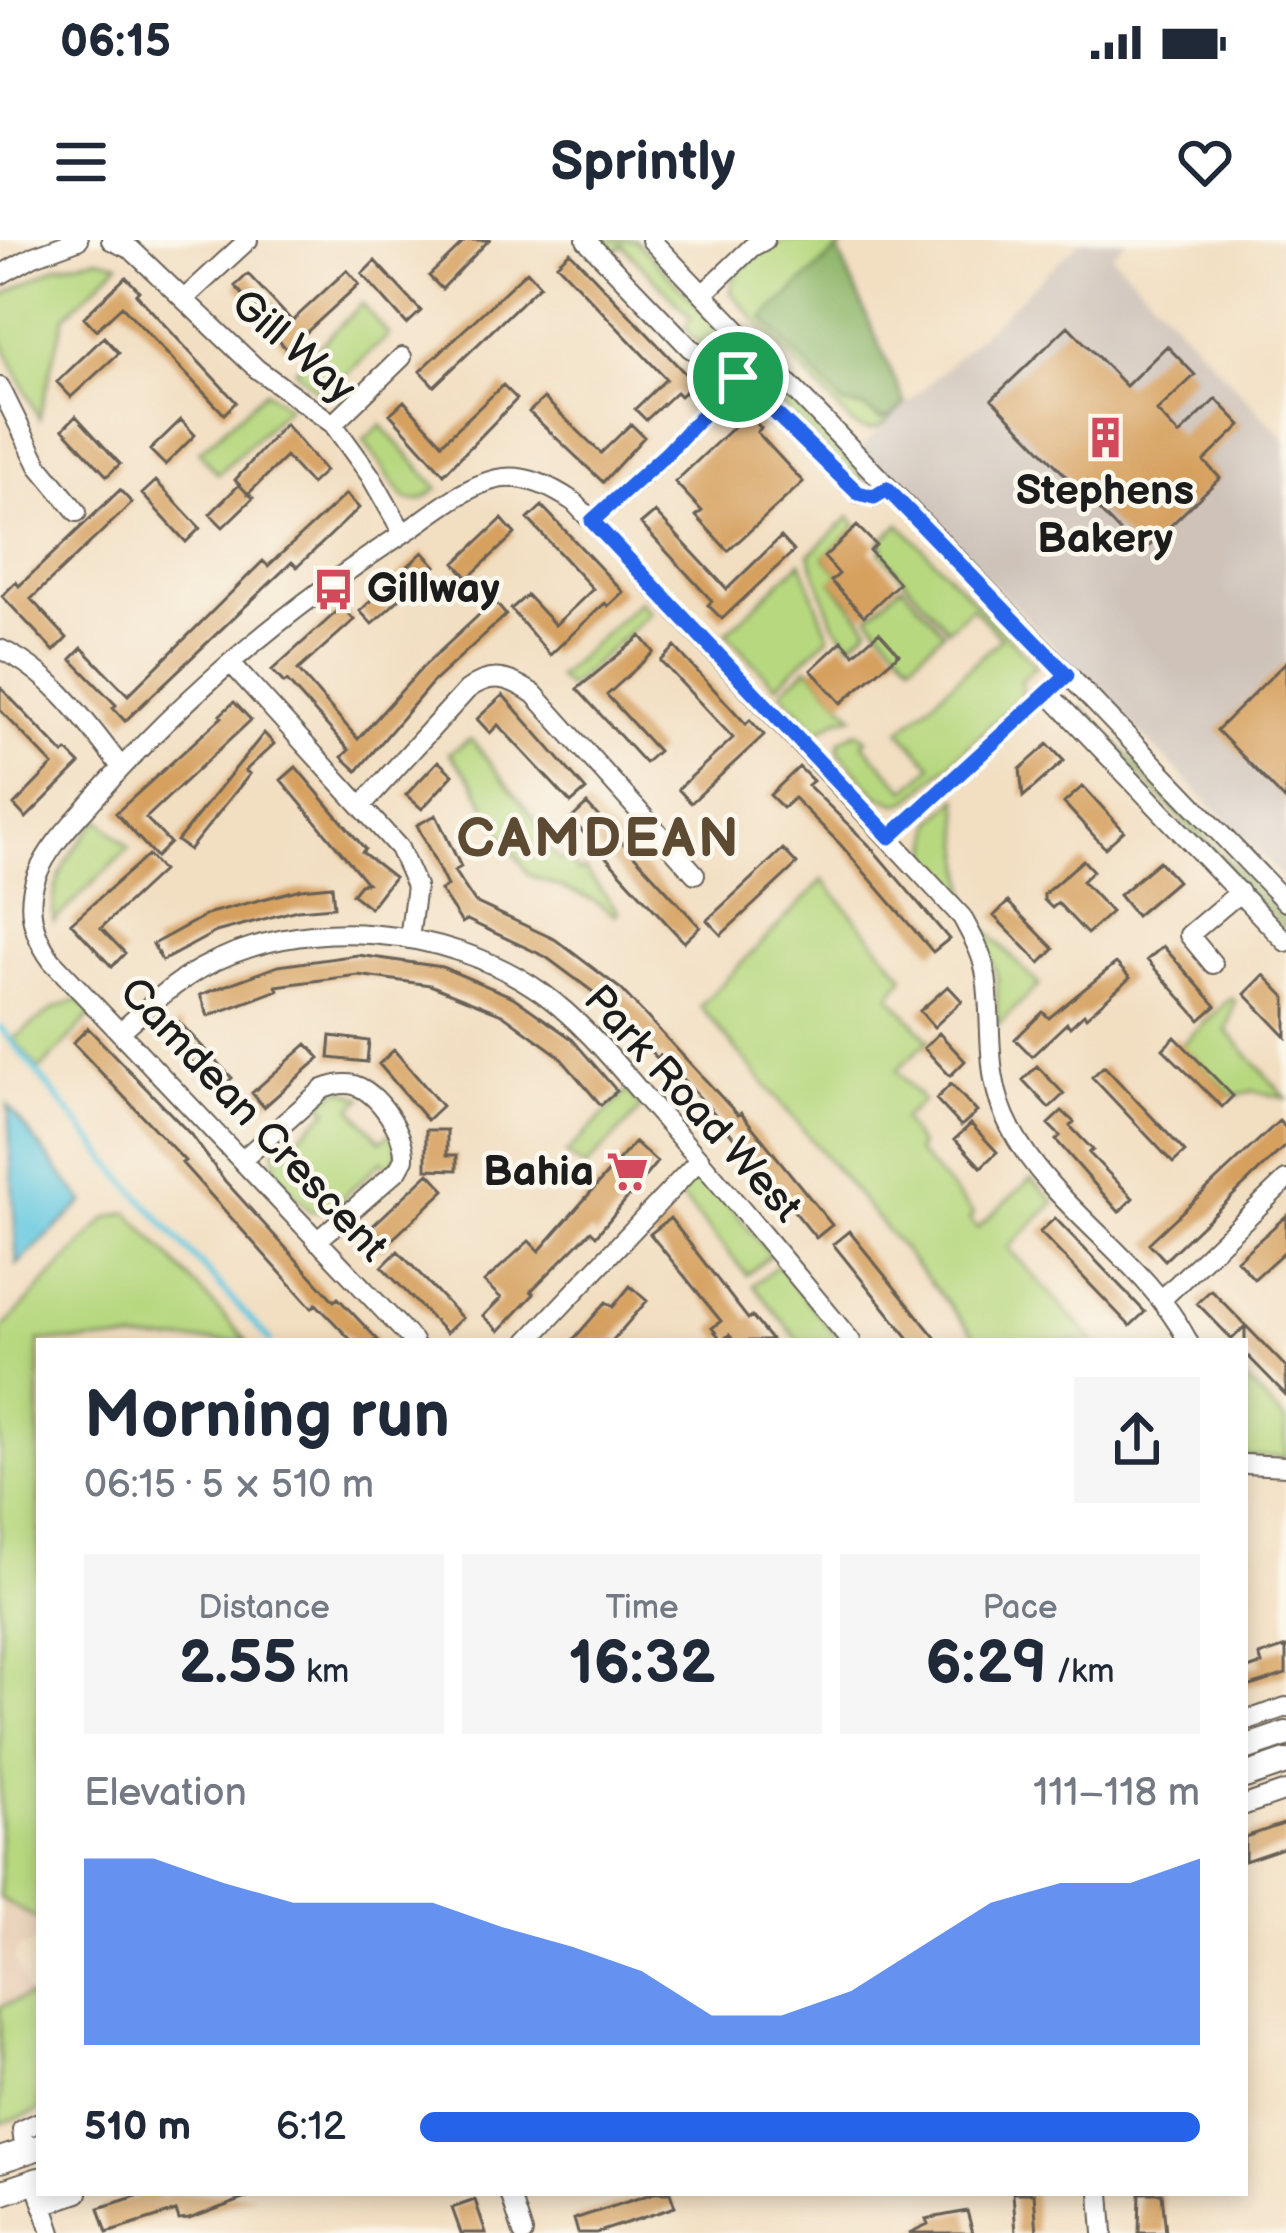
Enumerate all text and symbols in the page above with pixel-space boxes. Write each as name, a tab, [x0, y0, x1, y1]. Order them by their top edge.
text: 06:15	[60, 15, 171, 70]
icon: menu	[48, 129, 114, 195]
icon: heart	[1172, 129, 1238, 195]
text: Sprintly	[550, 130, 736, 195]
street label: Gill Way	[220, 279, 366, 415]
pin	[687, 326, 789, 428]
icon: arrive	[705, 344, 771, 410]
building icon: Stephens Bakery	[1082, 414, 1128, 460]
place label: Stephens Bakery	[1016, 466, 1194, 565]
place label: Gillway	[367, 564, 500, 615]
bus stop icon: Gillway	[310, 566, 356, 612]
district label: CAMDEAN	[456, 807, 742, 872]
street label: Camdean Crescent	[108, 967, 398, 1273]
street label: Park Road West	[572, 975, 812, 1233]
place label: Bahia	[483, 1147, 594, 1198]
supermarket icon: Bahia	[605, 1149, 651, 1195]
text: Morning run	[84, 1377, 450, 1456]
button: share	[1074, 1377, 1200, 1503]
text: 06:15 · 5 × 510 m	[84, 1462, 374, 1509]
text: Distance	[198, 1588, 330, 1628]
text: Time	[605, 1588, 679, 1628]
text: Pace	[982, 1588, 1058, 1628]
text: 2.55	[179, 1628, 297, 1700]
text: 16:32	[569, 1628, 716, 1700]
text: 6:29	[925, 1628, 1047, 1700]
text: km	[297, 1652, 349, 1692]
text: /km	[1047, 1652, 1115, 1692]
text: Elevation	[84, 1770, 247, 1817]
text: 111–118 m	[1033, 1770, 1200, 1817]
text: 510 m	[84, 2104, 191, 2151]
text: 6:12	[276, 2104, 346, 2151]

